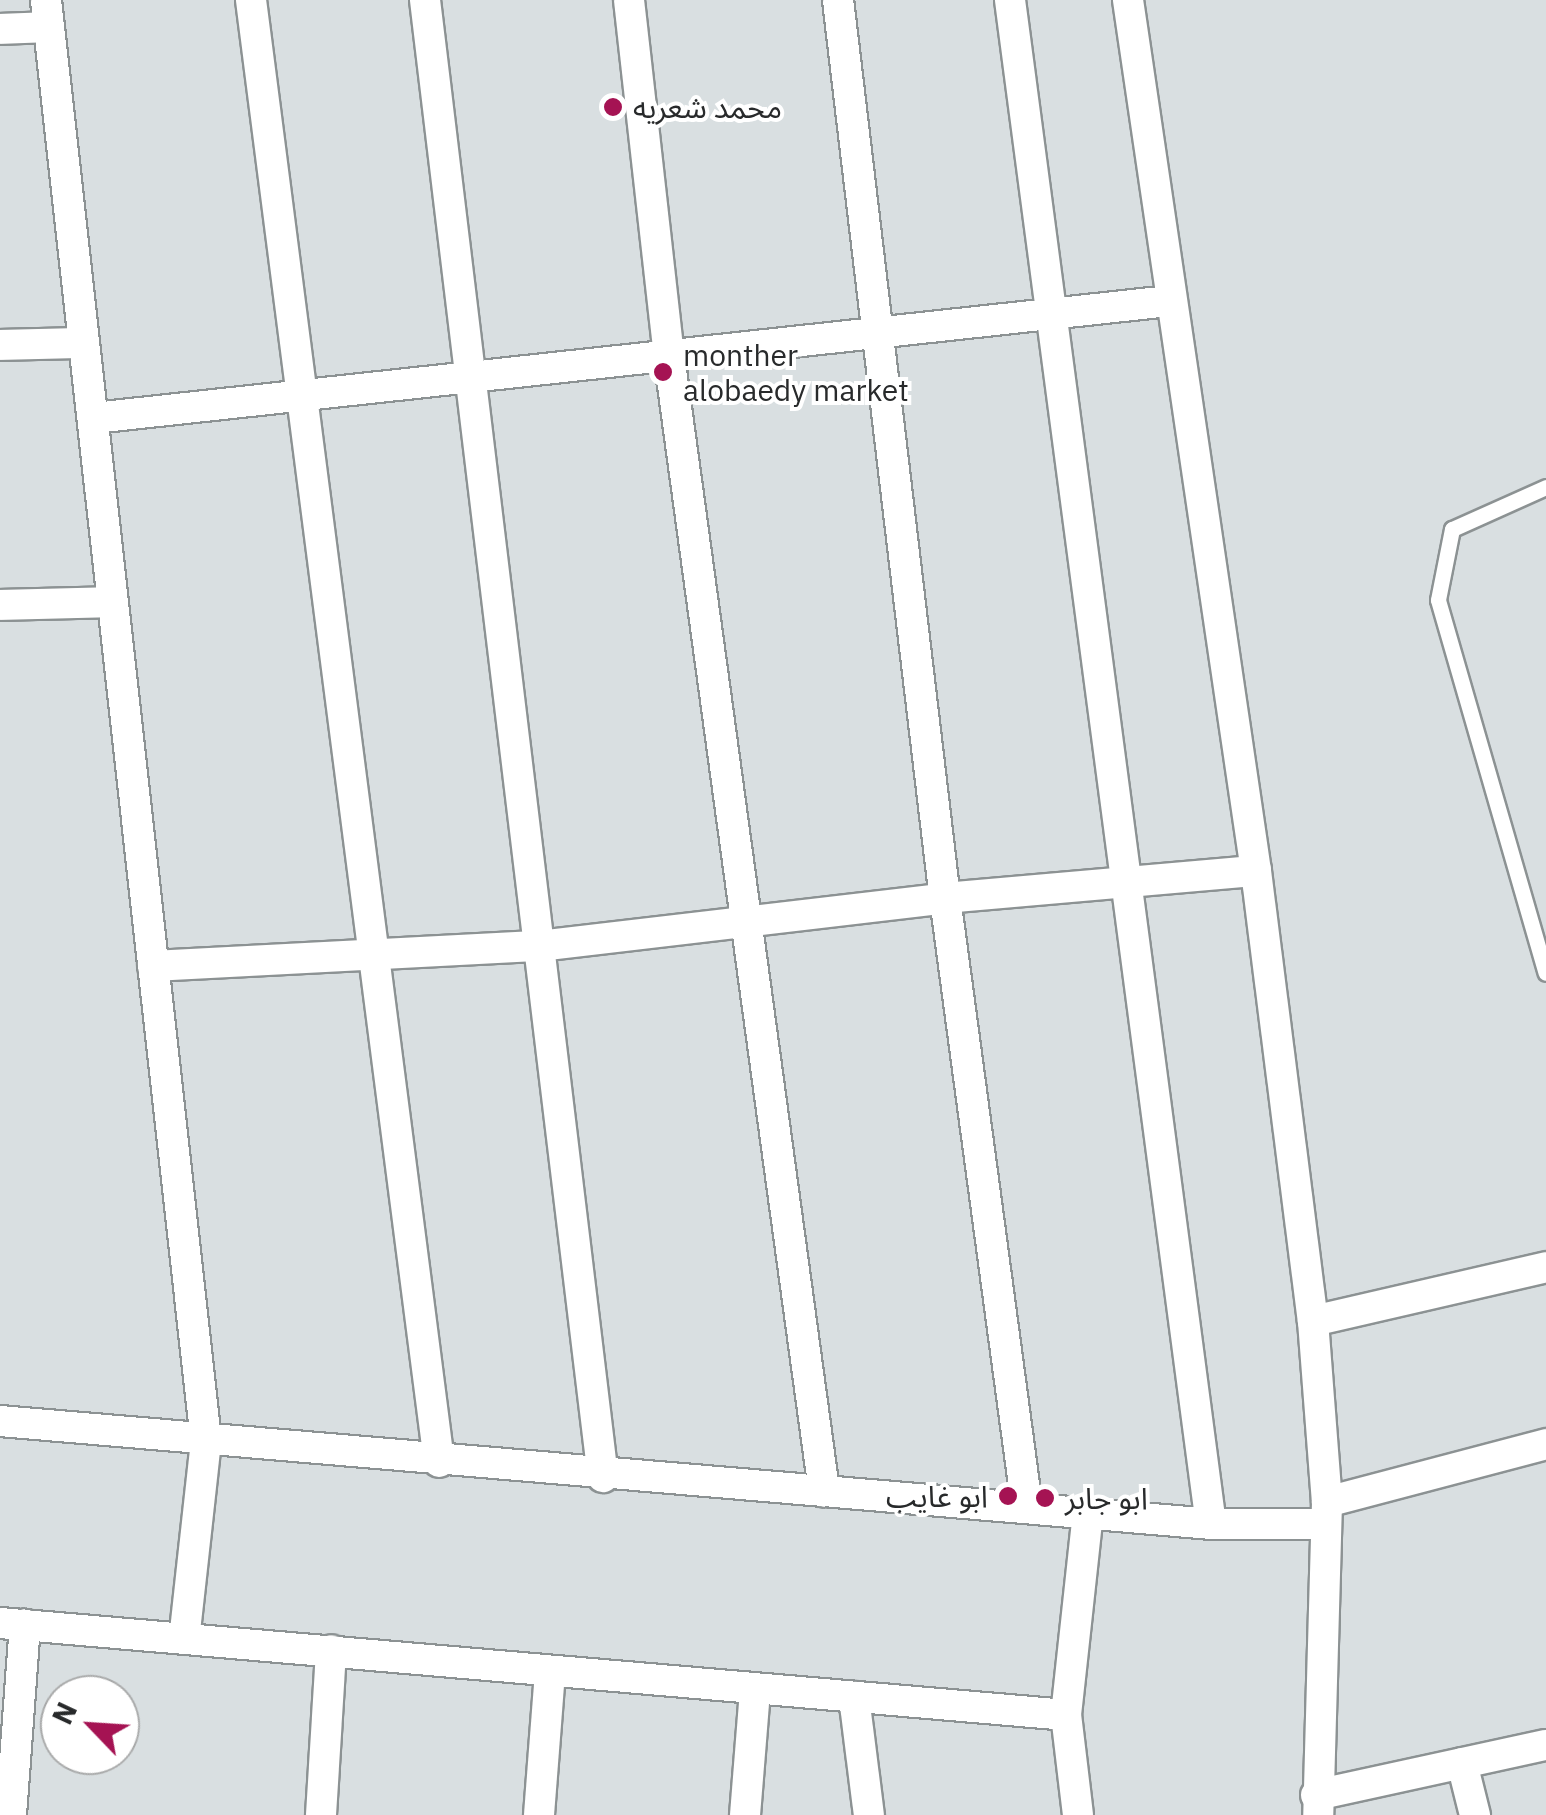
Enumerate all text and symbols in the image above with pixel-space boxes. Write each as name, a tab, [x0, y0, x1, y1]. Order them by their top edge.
place label: محمد شعريه	[633, 89, 782, 125]
marker: محمد شعريه	[602, 96, 624, 118]
place label: monther alobaedy market	[683, 337, 909, 408]
marker: monther alobaedy market	[652, 361, 674, 383]
place label: ابو غايب	[886, 1478, 988, 1514]
place label: ابو جابر	[1065, 1480, 1148, 1516]
marker: ابو غايب	[997, 1485, 1019, 1507]
marker: ابو جابر	[1034, 1487, 1056, 1509]
north arrow	[40, 1675, 140, 1775]
text: N	[43, 1696, 85, 1730]

